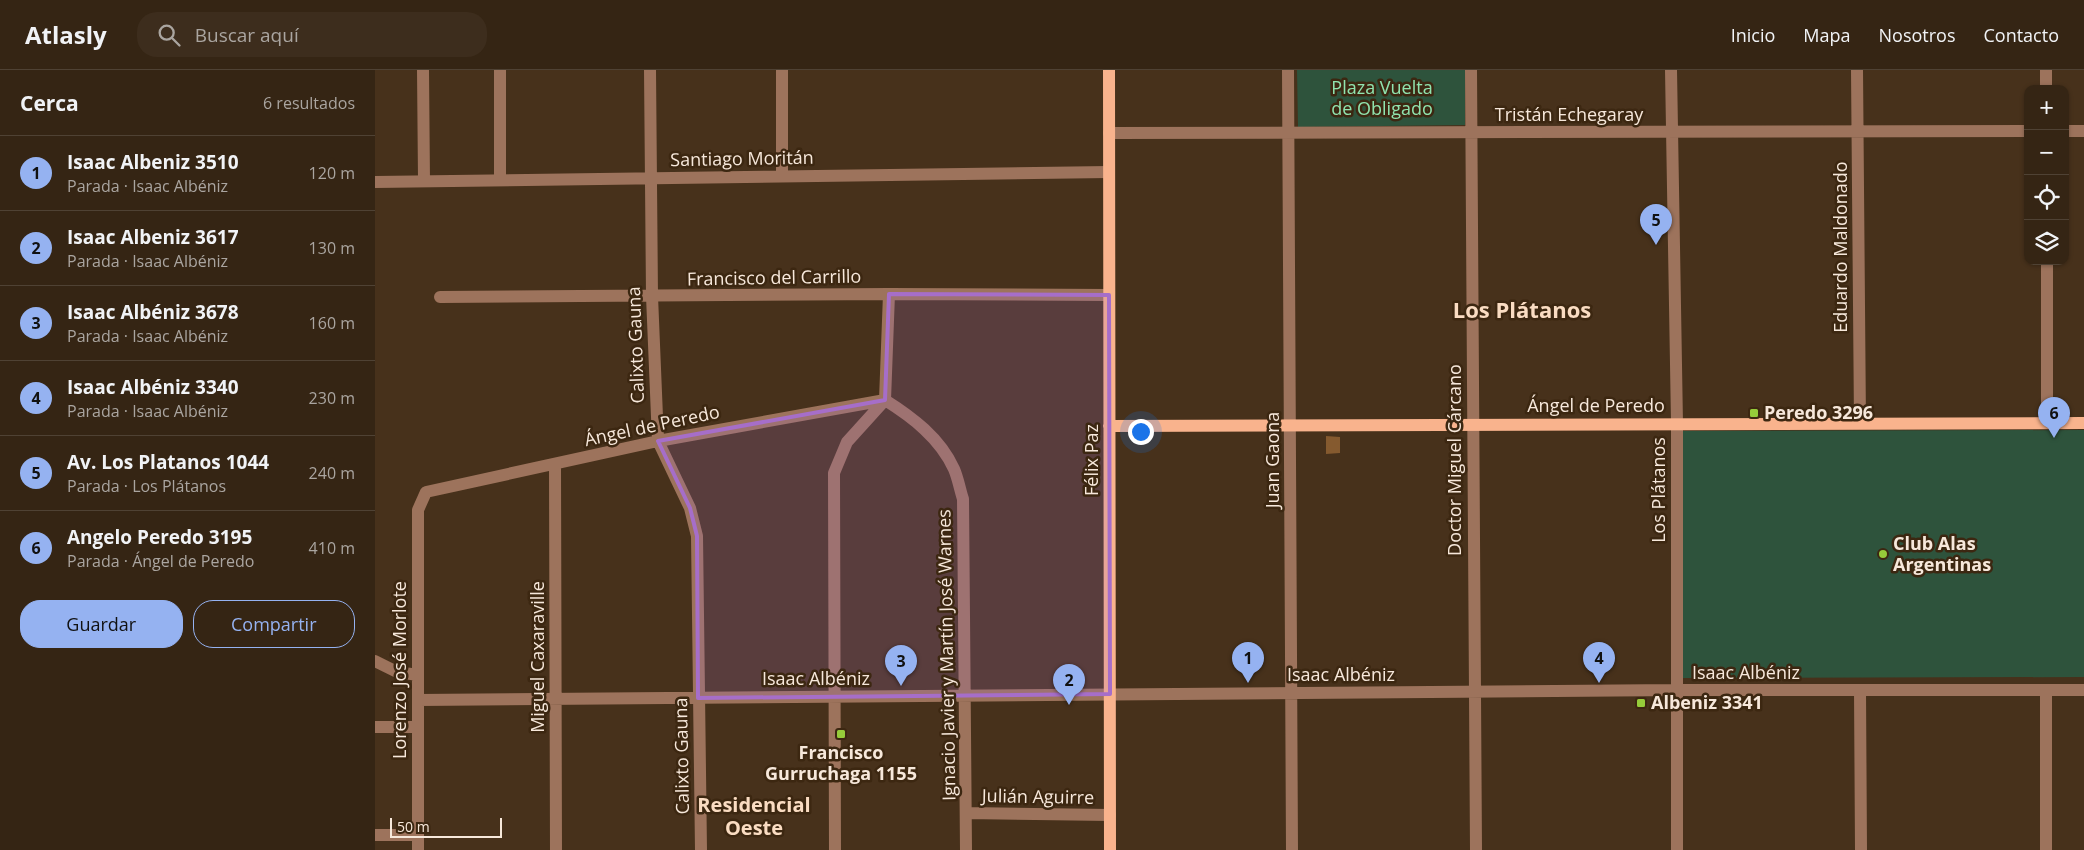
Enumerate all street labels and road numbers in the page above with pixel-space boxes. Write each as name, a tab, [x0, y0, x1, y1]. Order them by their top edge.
street label: Tristán Echegaray	[1495, 102, 1644, 126]
street label: Santiago Moritán	[670, 145, 814, 171]
street label: Eduardo Maldonado	[1828, 161, 1852, 333]
street label: Francisco del Carrillo	[687, 263, 861, 291]
street label: Calixto Gauna	[621, 286, 649, 404]
street label: Doctor Miguel Cárcano	[1442, 364, 1466, 556]
street label: Ángel de Peredo	[1527, 393, 1665, 417]
street label: Ángel de Peredo	[582, 399, 722, 451]
street label: Juan Gaona	[1260, 412, 1284, 510]
street label: Félix Paz	[1079, 424, 1103, 496]
street label: Los Plátanos	[1646, 437, 1670, 543]
street label: Ignacio Javier y Martín José Warnes	[931, 509, 961, 801]
street label: Lorenzo José Morlote	[387, 581, 411, 759]
street label: Miguel Caxaraville	[525, 581, 549, 733]
street label: Isaac Albéniz	[1692, 660, 1800, 684]
street label: Isaac Albéniz	[1287, 662, 1395, 686]
street label: Isaac Albéniz	[762, 666, 870, 690]
street label: Calixto Gauna	[668, 697, 694, 815]
street label: Julián Aguirre	[980, 783, 1094, 809]

